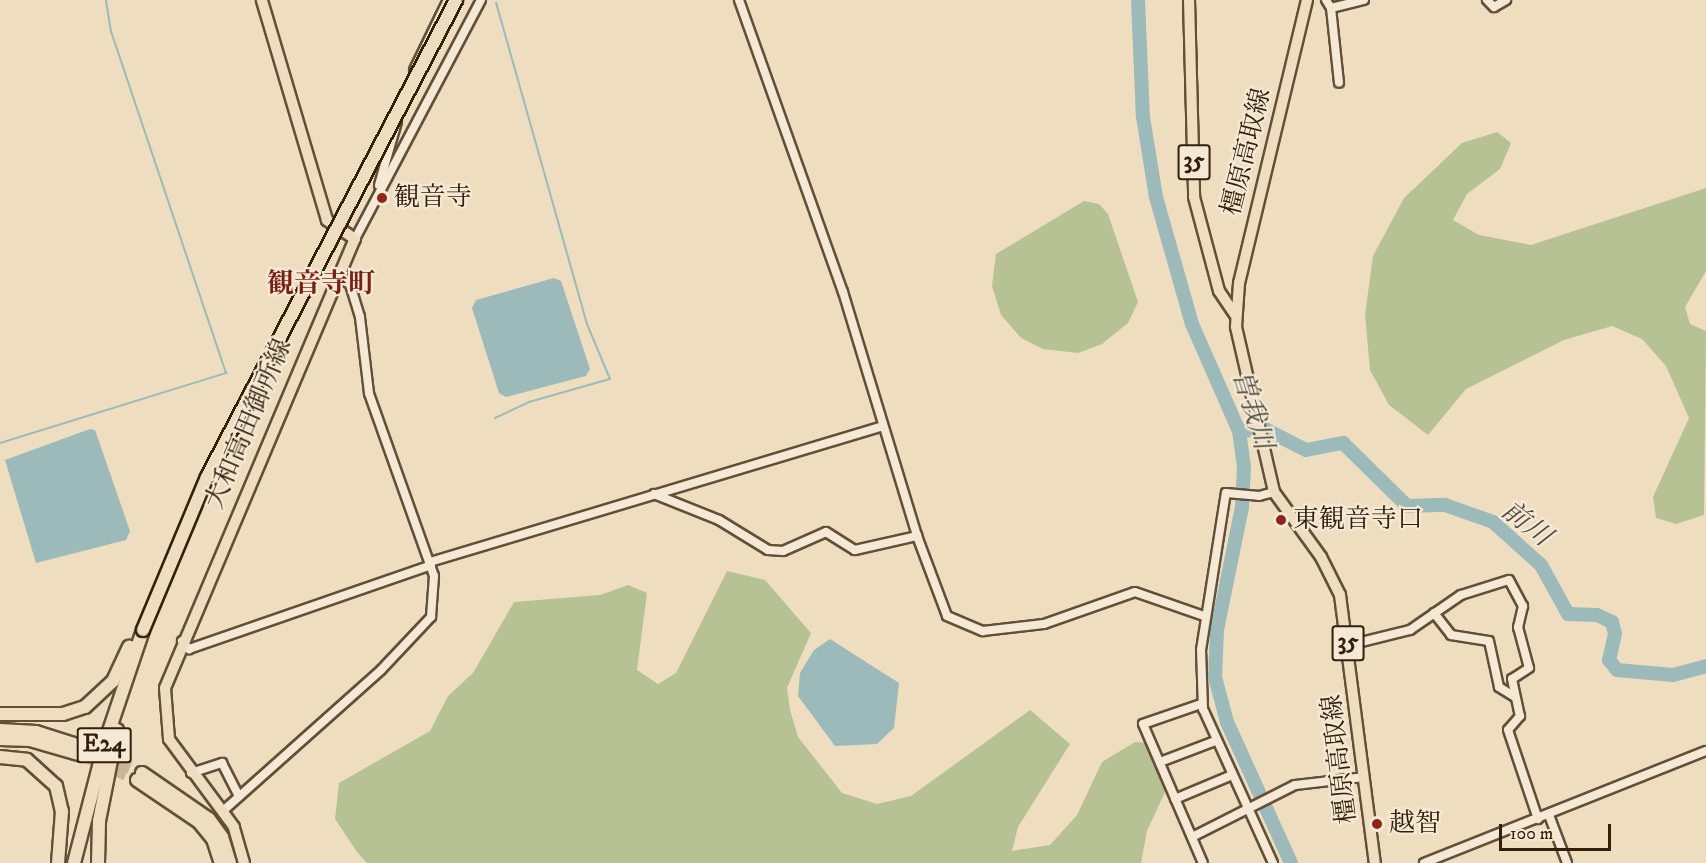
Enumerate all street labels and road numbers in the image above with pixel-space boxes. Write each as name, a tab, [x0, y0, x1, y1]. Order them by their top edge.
street label: 橿原高取線	[1216, 85, 1278, 219]
road number: 35	[1178, 141, 1210, 183]
street label: 大和高田御所線	[199, 334, 299, 514]
road number: 35	[1332, 622, 1364, 664]
street label: 橿原高取線	[1317, 693, 1363, 825]
road number: E24	[76, 724, 132, 766]

